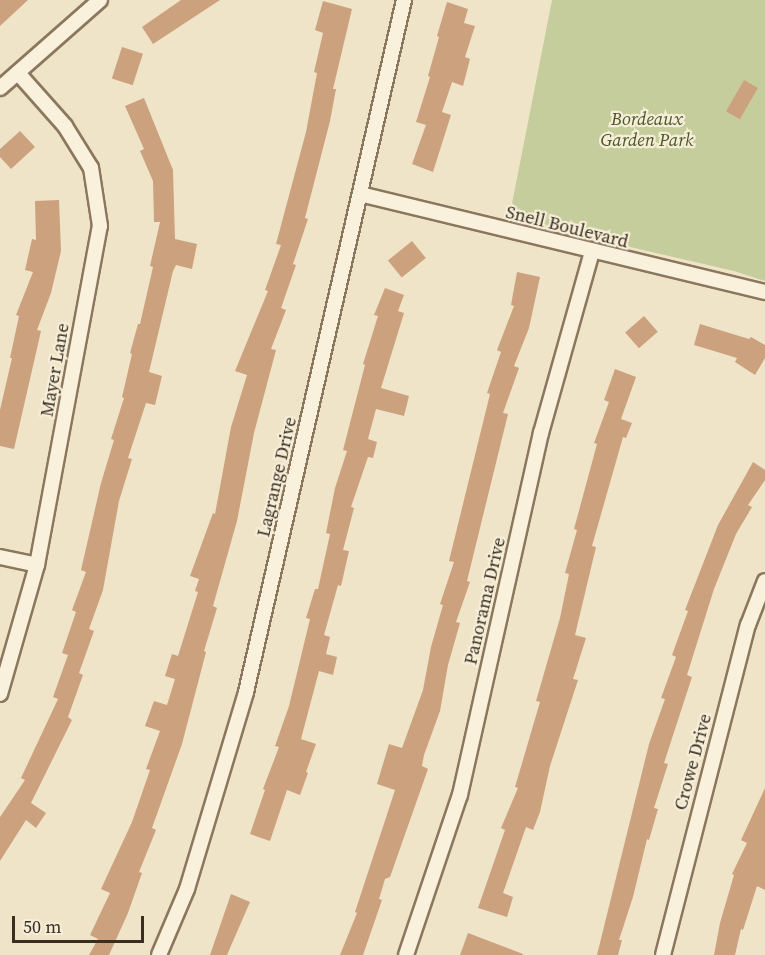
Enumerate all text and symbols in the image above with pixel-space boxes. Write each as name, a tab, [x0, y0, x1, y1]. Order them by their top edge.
park label: Bordeaux Garden Park	[600, 109, 694, 152]
street label: Snell Boulevard	[504, 201, 630, 253]
street label: Mayer Lane	[36, 322, 74, 418]
street label: Lagrange Drive	[253, 415, 301, 539]
street label: Panorama Drive	[460, 535, 510, 667]
street label: Crowe Drive	[670, 711, 716, 813]
scale bar	[15, 904, 147, 942]
text: 50 m	[23, 914, 61, 939]

